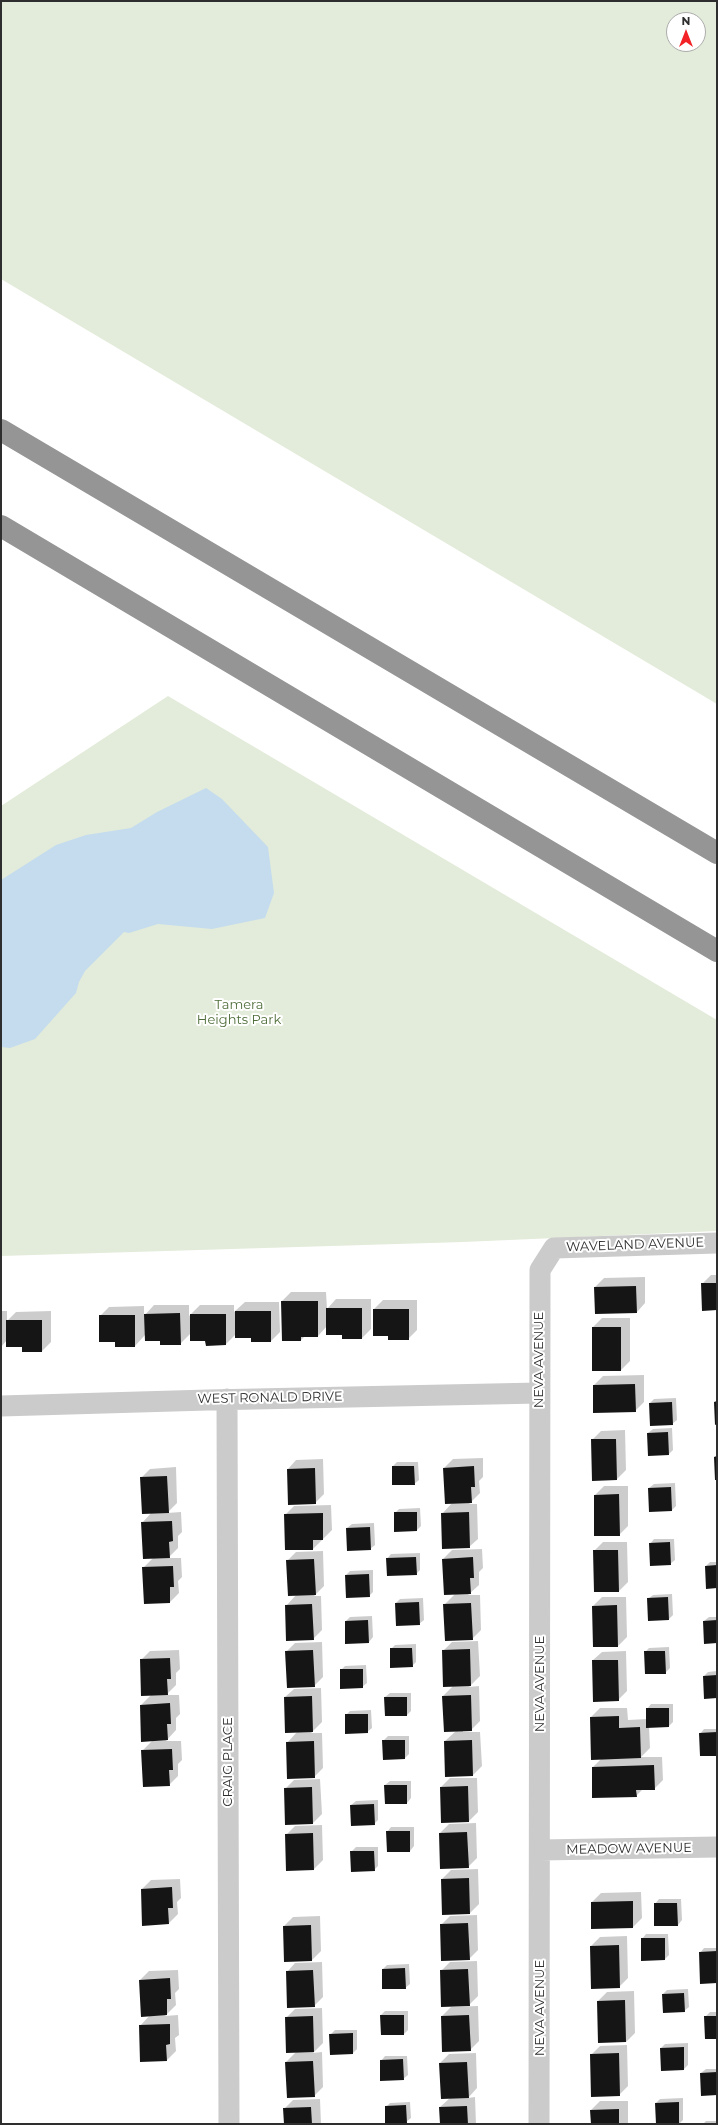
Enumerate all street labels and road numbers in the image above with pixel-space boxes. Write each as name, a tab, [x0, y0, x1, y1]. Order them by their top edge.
street label: WAVELAND AVENUE	[566, 1235, 704, 1255]
street label: NEVA AVENUE	[531, 1312, 547, 1408]
street label: WEST RONALD DRIVE	[197, 1389, 343, 1407]
street label: NEVA AVENUE	[532, 1636, 548, 1732]
street label: CRAIG PLACE	[220, 1717, 236, 1807]
street label: MEADOW AVENUE	[566, 1840, 692, 1858]
street label: NEVA AVENUE	[532, 1960, 548, 2056]

